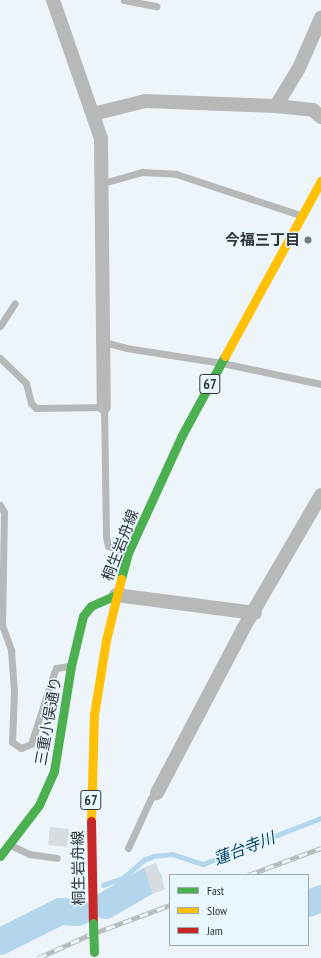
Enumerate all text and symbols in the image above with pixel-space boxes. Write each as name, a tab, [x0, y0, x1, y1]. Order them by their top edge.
place label: 今福三丁目	[225, 231, 300, 249]
marker: 今福三丁目	[303, 235, 313, 245]
road number: 67	[199, 372, 221, 396]
street label: 桐生岩舟線	[98, 507, 142, 583]
street label: 三重小俣通り	[31, 675, 65, 767]
road number: 67	[80, 788, 102, 812]
water label: 蓮台寺川	[211, 828, 277, 868]
street label: 桐生岩舟線	[68, 830, 88, 906]
legend	[169, 874, 309, 946]
text: Fast	[207, 883, 224, 898]
text: Slow	[207, 903, 227, 918]
text: Jam	[207, 923, 223, 938]

